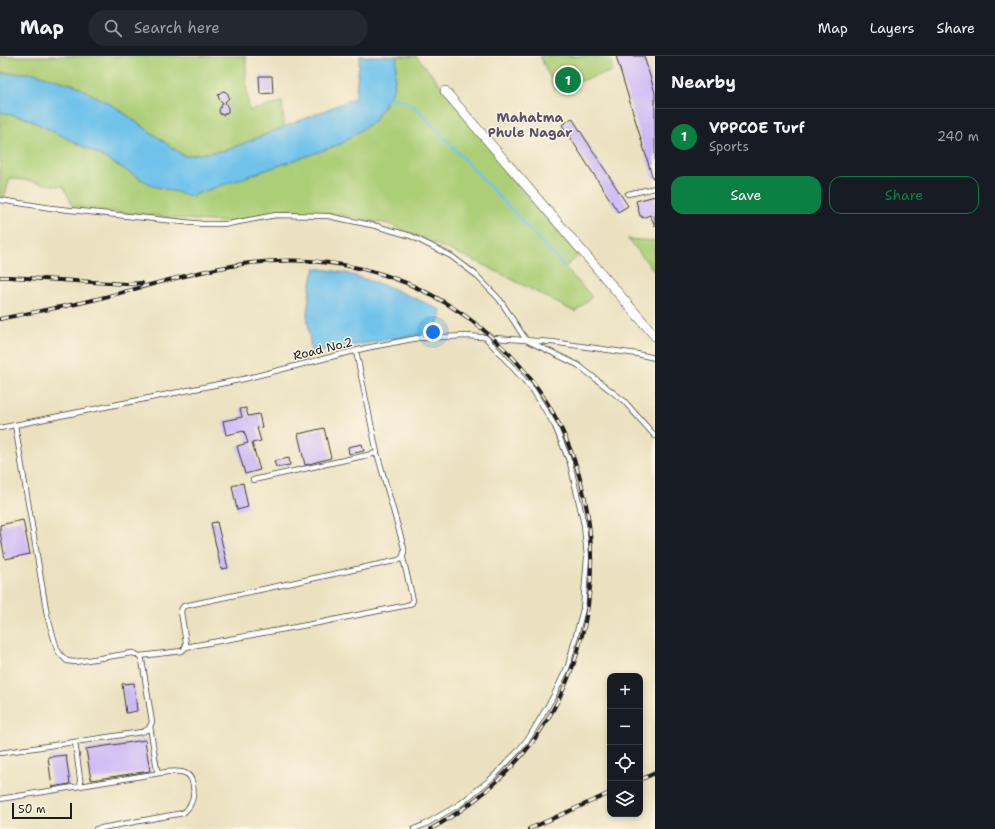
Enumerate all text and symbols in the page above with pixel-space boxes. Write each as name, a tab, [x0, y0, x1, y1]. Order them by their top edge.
search box	[88, 10, 368, 46]
text: Map	[20, 15, 64, 40]
icon: search	[102, 17, 124, 39]
text: Search here	[134, 18, 220, 38]
text: Map	[818, 19, 848, 37]
text: Layers	[870, 19, 914, 37]
text: Share	[936, 19, 975, 37]
pin: 1	[555, 65, 581, 95]
text: Nearby	[671, 71, 736, 93]
district label: Mahatma Phule Nagar	[488, 109, 572, 141]
text: VPPCOE Turf	[709, 118, 805, 138]
text: 1	[681, 128, 687, 145]
text: 240 m	[937, 128, 979, 145]
text: Sports	[709, 138, 749, 155]
button: Save	[671, 176, 821, 214]
button: Share	[829, 176, 979, 214]
your location	[423, 322, 443, 342]
street label: Road No.2	[292, 334, 354, 364]
map controls	[607, 673, 643, 817]
button: +	[607, 673, 643, 709]
button: −	[607, 709, 643, 745]
button: locate	[607, 745, 643, 781]
button: layers	[607, 781, 643, 817]
scale bar	[12, 801, 72, 820]
text: 50 m	[18, 802, 46, 817]

